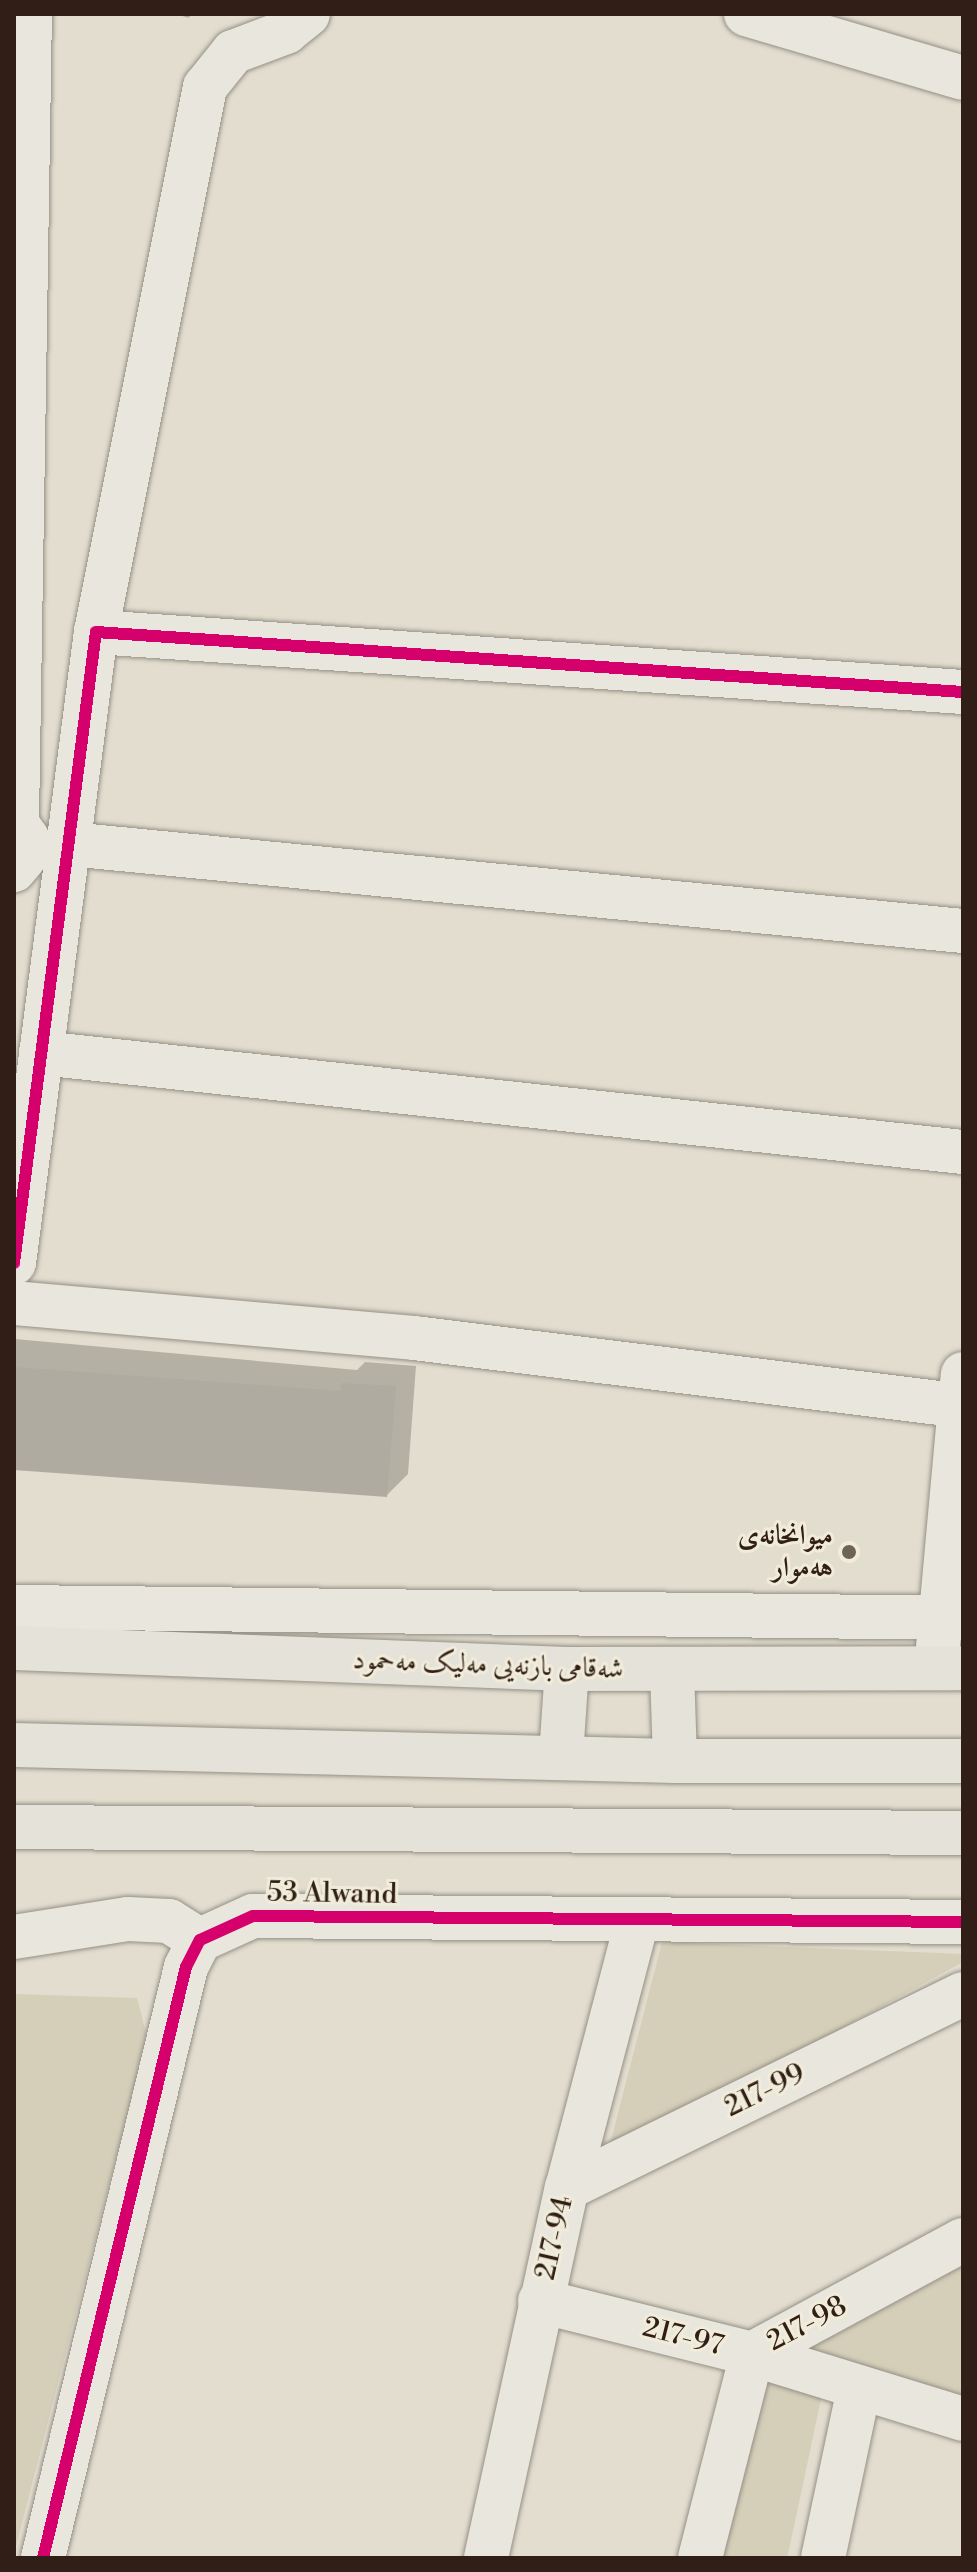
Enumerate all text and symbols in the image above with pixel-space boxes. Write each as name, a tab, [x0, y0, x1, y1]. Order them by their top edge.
place label: میوانخانەی هەموار	[738, 1519, 833, 1585]
marker: میوانخانەی هەموار	[840, 1543, 858, 1561]
street label: شەقامی بازنەیی مەلیک مەحمود	[352, 1643, 624, 1687]
street label: 53 Alwand	[267, 1876, 397, 1912]
street label: 217-99	[719, 2057, 811, 2125]
street label: 217-94	[529, 2193, 581, 2283]
street label: 217-98	[761, 2289, 853, 2359]
street label: 217-97	[639, 2311, 727, 2363]

